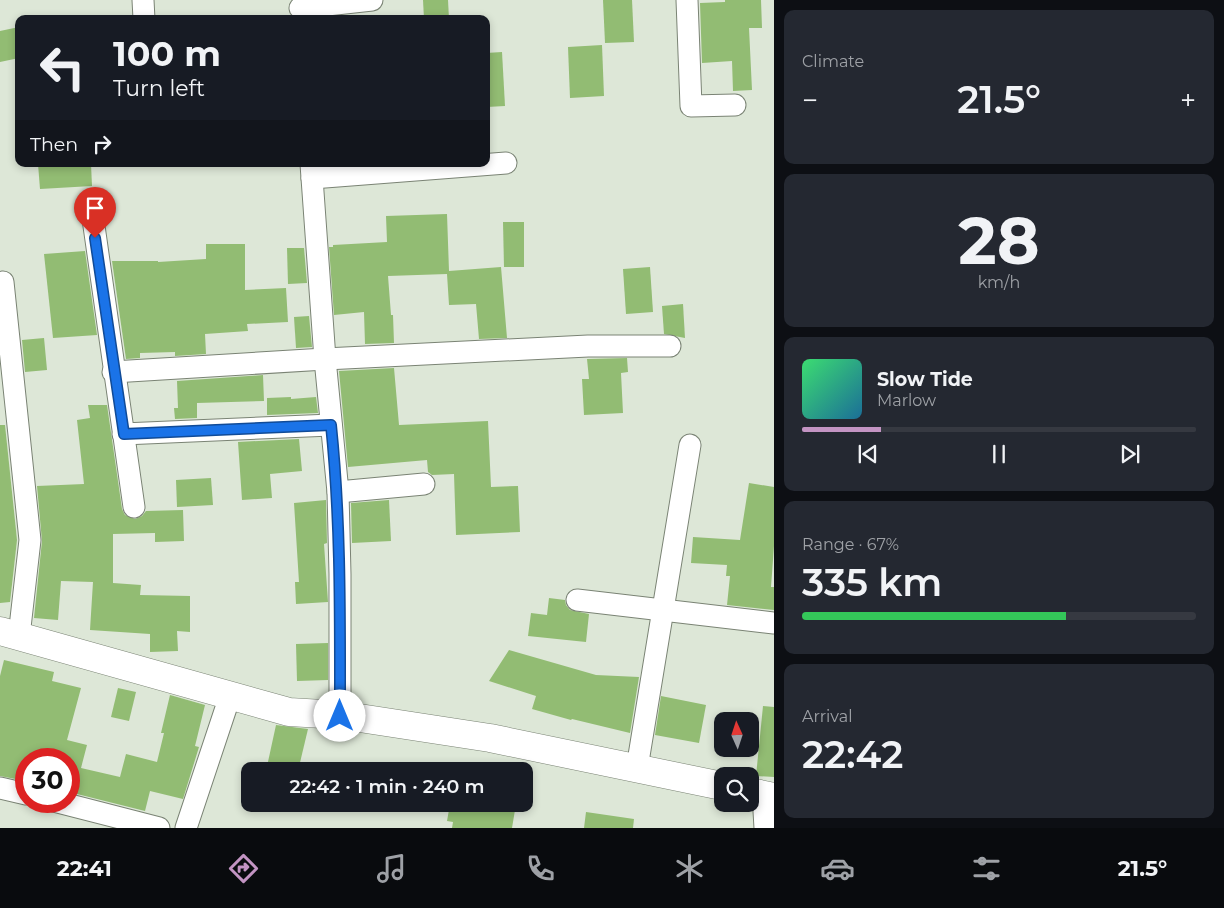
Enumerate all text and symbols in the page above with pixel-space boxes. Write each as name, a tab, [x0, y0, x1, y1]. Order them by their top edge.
text: 100 m	[113, 32, 221, 75]
icon: left	[30, 35, 95, 100]
text: Climate	[802, 52, 864, 71]
text: Turn left	[113, 75, 205, 102]
text: 21.5°	[957, 76, 1041, 123]
text: −	[802, 83, 818, 117]
text: +	[1180, 83, 1196, 117]
icon: right	[88, 130, 116, 158]
text: Then	[30, 133, 78, 156]
pin	[74, 187, 116, 238]
icon: arrive	[81, 194, 109, 222]
text: 28	[958, 201, 1040, 280]
text: km/h	[978, 273, 1020, 292]
text: Slow Tide	[877, 368, 973, 391]
text: Marlow	[877, 391, 936, 410]
icon: previous	[854, 440, 882, 468]
icon: pause	[985, 440, 1013, 468]
icon: next	[1116, 440, 1144, 468]
text: Range · 67%	[802, 535, 899, 554]
text: 335 km	[802, 559, 942, 606]
position arrow	[313, 689, 365, 741]
text: Arrival	[802, 707, 852, 726]
north arrow	[714, 712, 759, 758]
map controls	[714, 712, 759, 812]
text: 22:42	[802, 731, 903, 778]
speed limit sign: 30	[15, 748, 80, 813]
button: search	[714, 767, 759, 812]
text: 22:42 · 1 min · 240 m	[289, 775, 485, 798]
icon: directions	[226, 851, 261, 886]
icon: music	[374, 851, 409, 886]
icon: phone	[523, 851, 558, 886]
icon: climate	[672, 851, 707, 886]
icon: car	[820, 851, 855, 886]
icon: filters	[969, 851, 1004, 886]
text: 22:41	[57, 855, 112, 882]
text: 21.5°	[1118, 855, 1167, 882]

